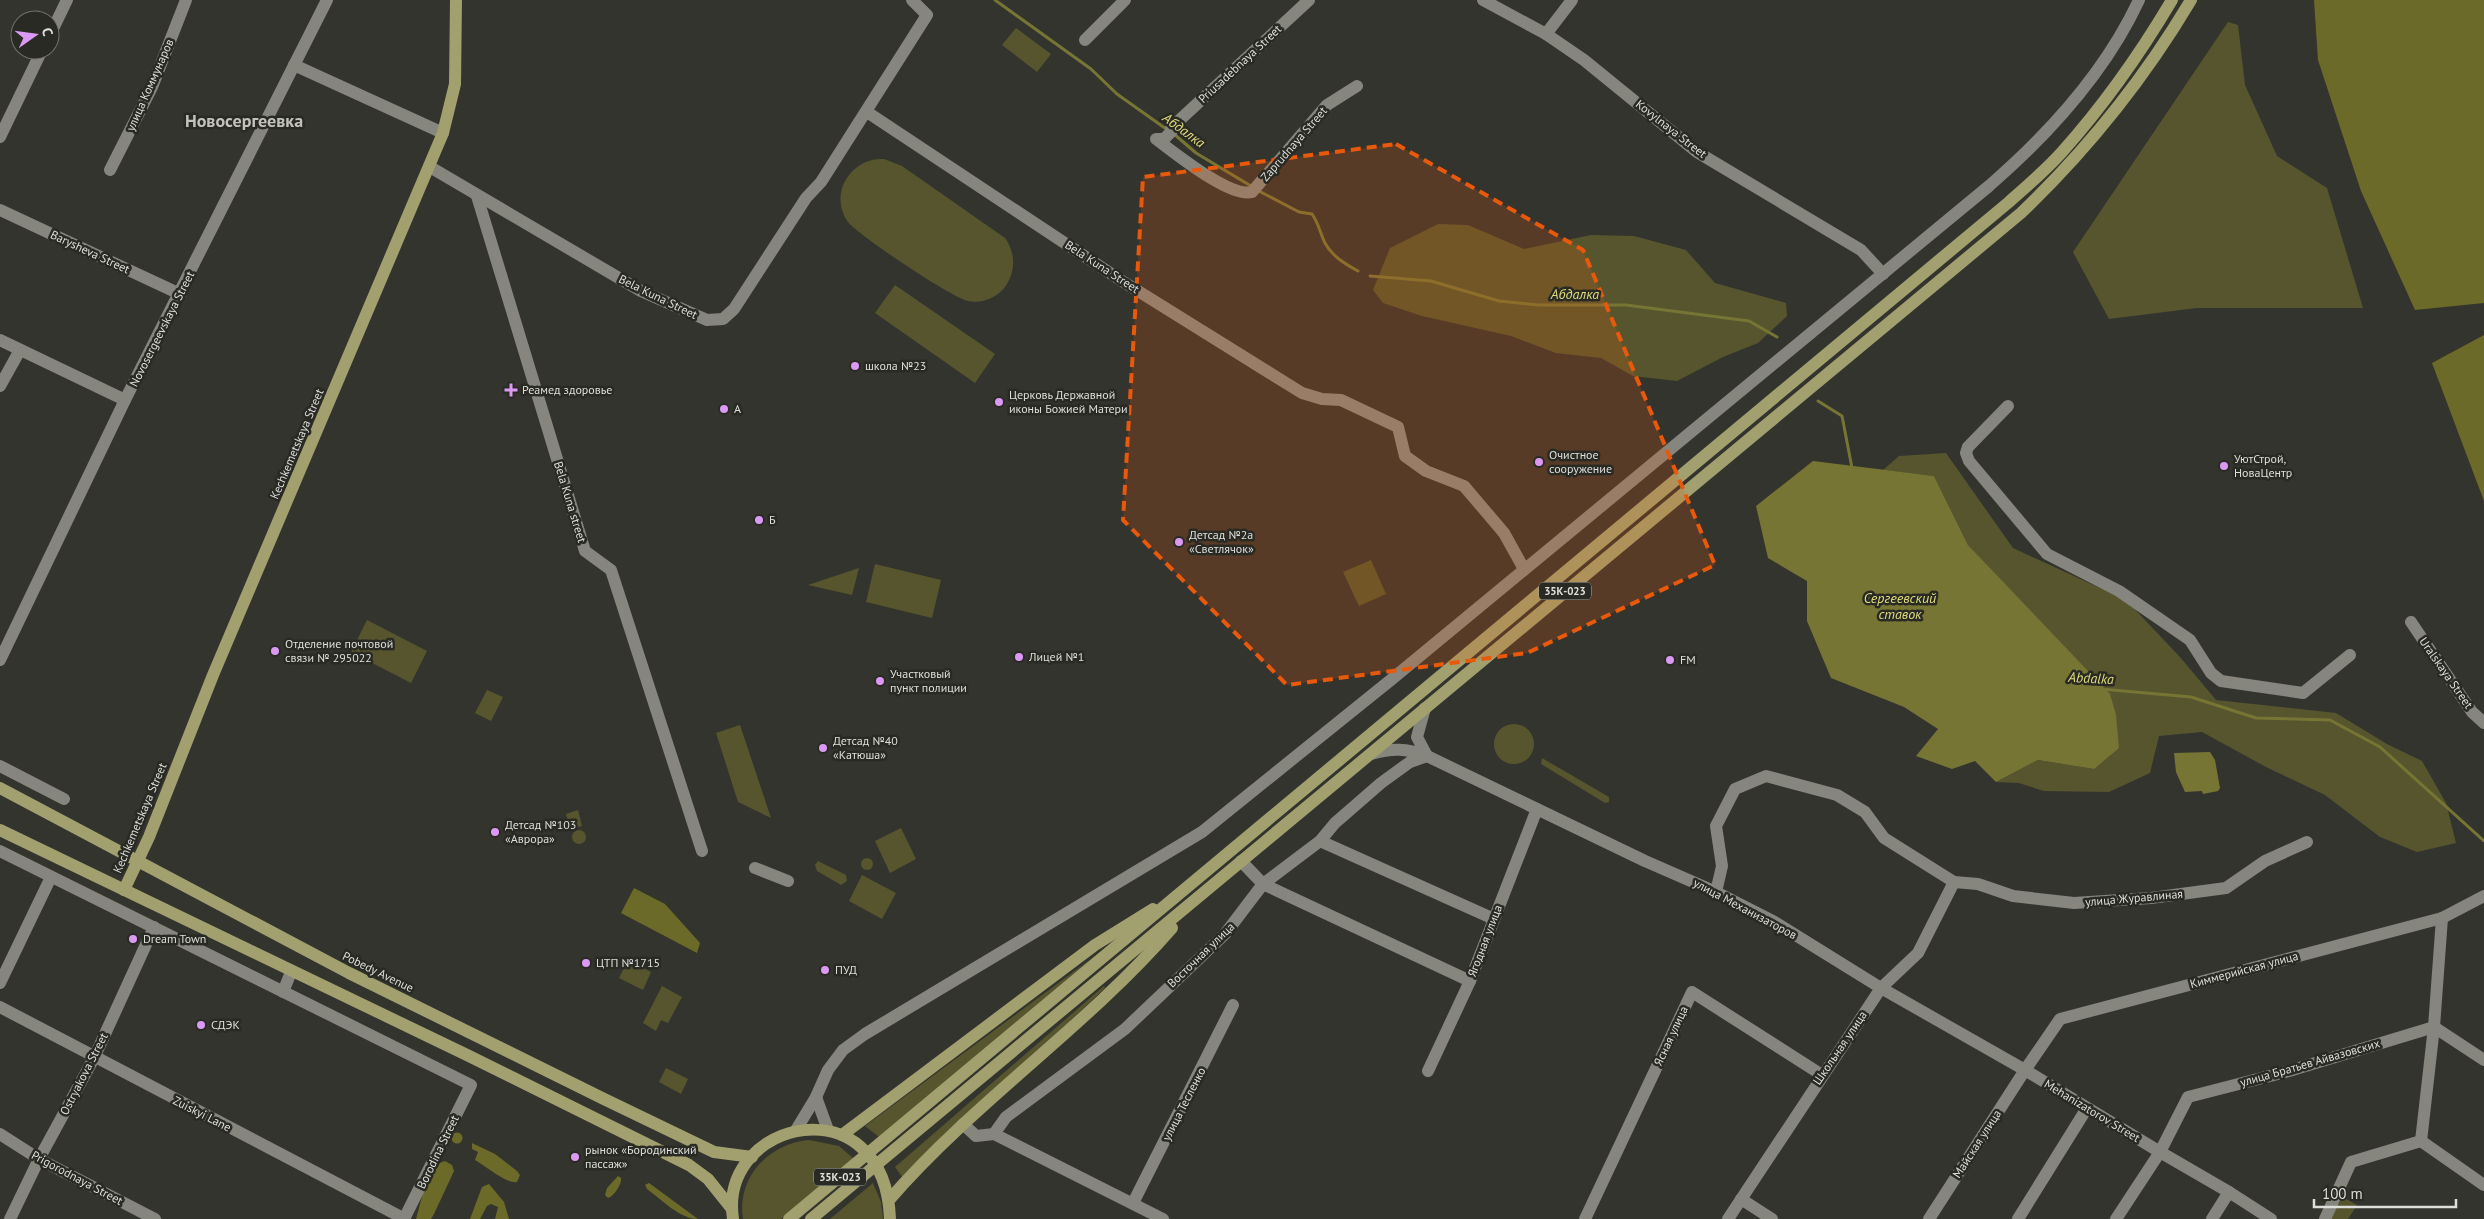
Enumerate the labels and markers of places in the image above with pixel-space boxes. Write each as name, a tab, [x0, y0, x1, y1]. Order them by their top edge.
place label: школа №23	[865, 358, 926, 373]
marker: школа №23	[849, 360, 861, 372]
place label: Реамед здоровье	[522, 382, 612, 397]
marker: Реамед здоровье	[504, 383, 518, 397]
place label: Церковь Державной иконы Божией Матери	[1009, 387, 1128, 416]
marker: Церковь Державной иконы Божией Матери	[993, 396, 1005, 408]
place label: А	[734, 401, 741, 416]
marker: А	[718, 403, 730, 415]
place label: Очистное сооружение	[1549, 447, 1612, 476]
place label: УютСтрой, НоваЦентр	[2234, 451, 2292, 480]
marker: Очистное сооружение	[1533, 456, 1545, 468]
marker: УютСтрой, НоваЦентр	[2218, 460, 2230, 472]
place label: Б	[769, 512, 776, 527]
marker: Б	[753, 514, 765, 526]
place label: Детсад №2а «Светлячок»	[1189, 527, 1254, 556]
marker: Детсад №2а «Светлячок»	[1173, 536, 1185, 548]
place label: Отделение почтовой связи № 295022	[285, 636, 393, 665]
marker: Отделение почтовой связи № 295022	[269, 645, 281, 657]
place label: Лицей №1	[1028, 649, 1084, 664]
marker: Лицей №1	[1013, 651, 1025, 663]
place label: FM	[1680, 652, 1696, 667]
marker: FM	[1664, 654, 1676, 666]
place label: Участковый пункт полиции	[890, 666, 967, 695]
marker: Участковый пункт полиции	[874, 675, 886, 687]
place label: Детсад №40 «Катюша»	[833, 733, 898, 762]
marker: Детсад №40 «Катюша»	[817, 742, 829, 754]
place label: Детсад №103 «Аврора»	[505, 817, 576, 846]
marker: Детсад №103 «Аврора»	[489, 826, 501, 838]
place label: Dream Town	[143, 931, 206, 946]
marker: Dream Town	[127, 933, 139, 945]
place label: ЦТП №1715	[596, 955, 660, 970]
marker: ЦТП №1715	[580, 957, 592, 969]
place label: ПУД	[835, 962, 857, 977]
marker: ПУД	[819, 964, 831, 976]
place label: СДЭК	[211, 1017, 240, 1032]
marker: СДЭК	[195, 1019, 207, 1031]
place label: рынок «Бородинский пассаж»	[585, 1142, 697, 1171]
marker: рынок «Бородинский пассаж»	[569, 1151, 581, 1163]

